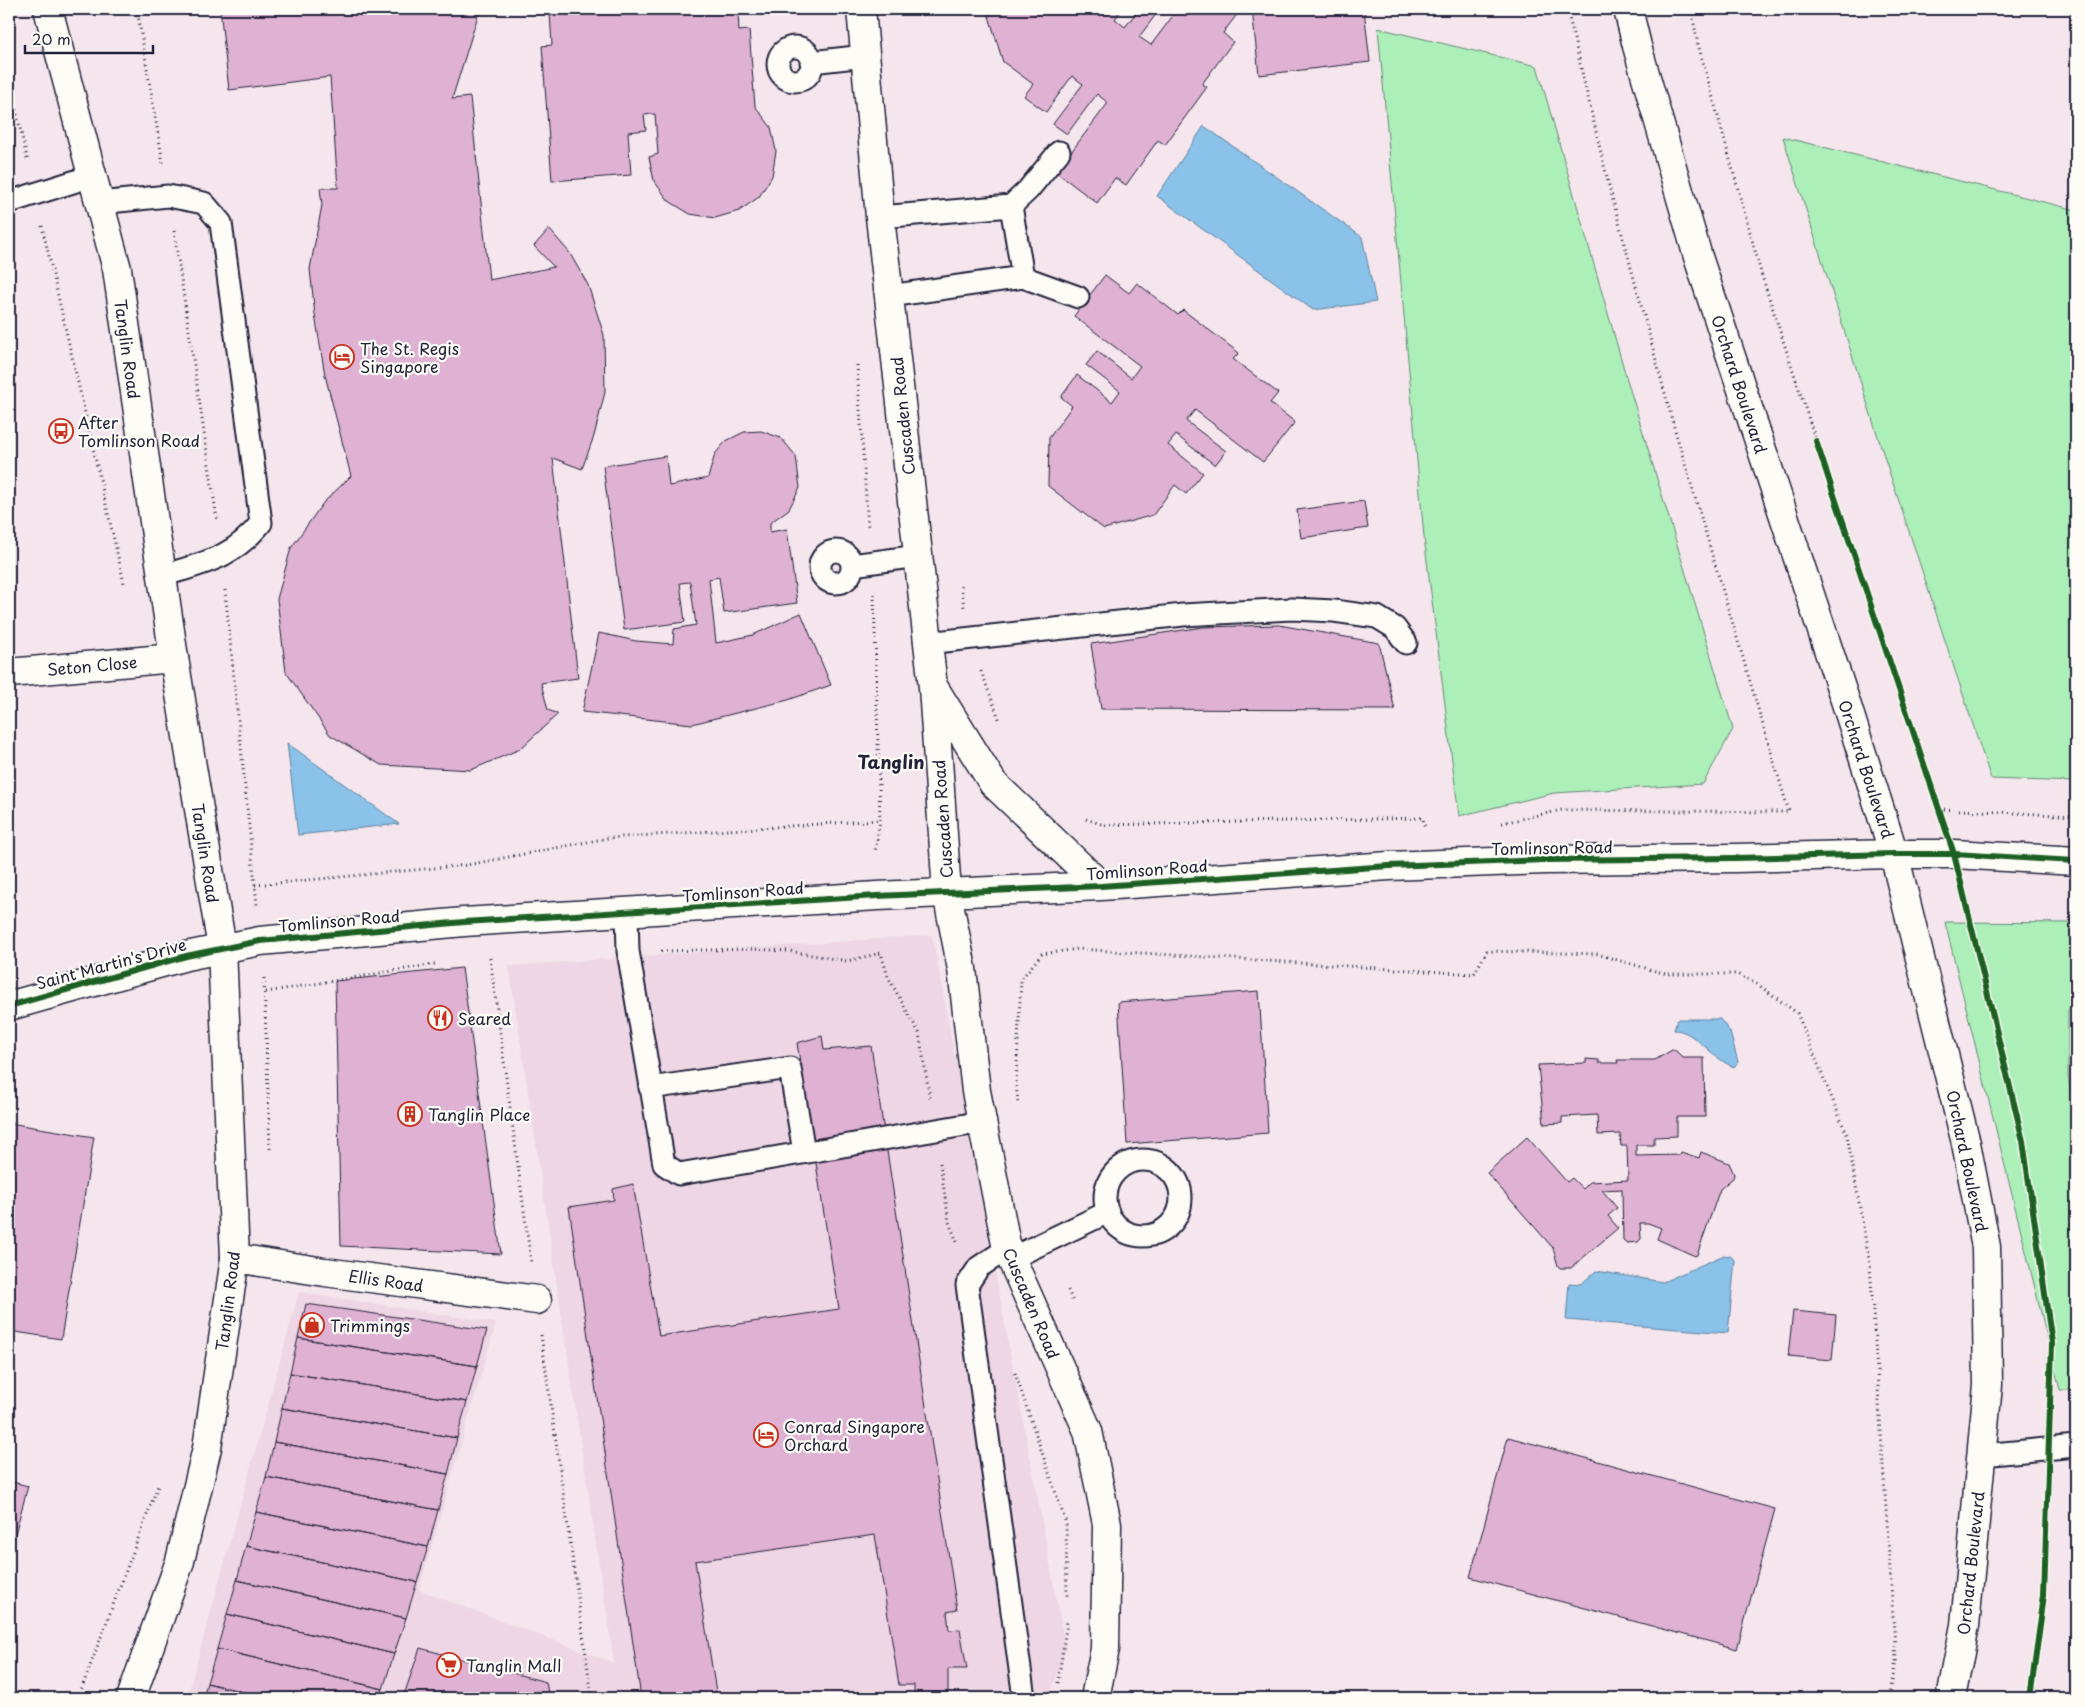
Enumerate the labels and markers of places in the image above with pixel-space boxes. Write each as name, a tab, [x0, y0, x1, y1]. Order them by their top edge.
place label: The St. Regis Singapore	[360, 336, 459, 378]
hotel icon: The St. Regis Singapore	[329, 344, 355, 370]
place label: After Tomlinson Road	[78, 410, 200, 452]
bus stop icon: After Tomlinson Road	[48, 418, 74, 444]
restaurant icon: Seared	[427, 1005, 453, 1031]
place label: Seared	[458, 1006, 511, 1030]
building icon: Tanglin Place	[397, 1101, 423, 1127]
place label: Tanglin Place	[428, 1102, 530, 1126]
shop icon: Trimmings	[299, 1312, 325, 1338]
place label: Trimmings	[330, 1313, 410, 1337]
place label: Conrad Singapore Orchard	[784, 1414, 925, 1456]
hotel icon: Conrad Singapore Orchard	[753, 1422, 779, 1448]
supermarket icon: Tanglin Mall	[436, 1652, 462, 1678]
place label: Tanglin Mall	[466, 1653, 561, 1677]

